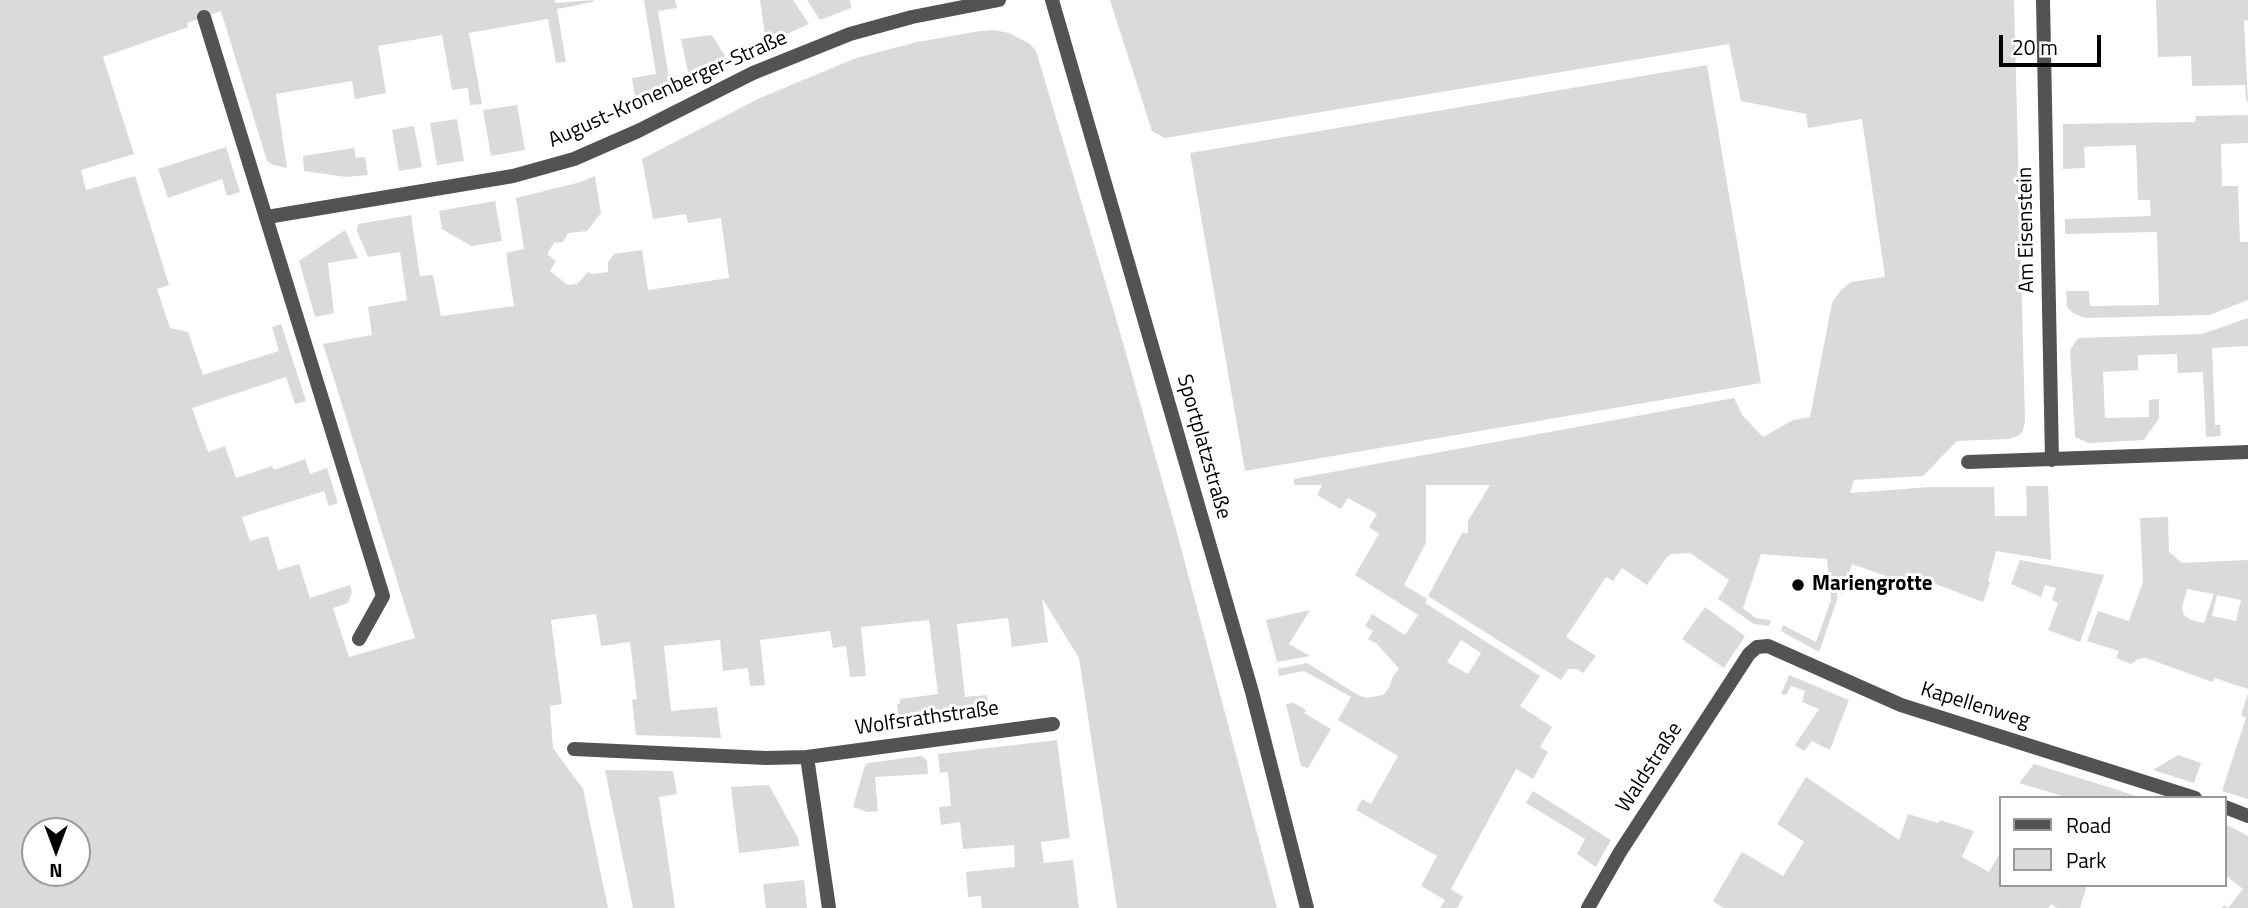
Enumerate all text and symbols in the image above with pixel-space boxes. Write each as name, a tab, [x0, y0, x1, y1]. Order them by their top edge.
scale bar	[2003, 21, 2104, 65]
street label: August-Kronenberger-Straße	[545, 26, 791, 154]
text: 20 m	[2012, 31, 2058, 63]
street label: Am Eisenstein	[2013, 167, 2041, 293]
street label: Sportplatzstraße	[1170, 372, 1236, 522]
place label: Mariengrotte	[1812, 572, 1932, 598]
marker: Mariengrotte	[1790, 577, 1806, 593]
street label: Kapellenweg	[1917, 677, 2033, 735]
street label: Wolfsrathstraße	[854, 696, 1000, 742]
street label: Waldstraße	[1612, 718, 1688, 818]
legend	[2000, 796, 2227, 887]
text: Road	[2066, 809, 2111, 841]
north arrow	[21, 817, 91, 887]
text: Park	[2066, 844, 2106, 876]
text: N	[49, 857, 63, 886]

